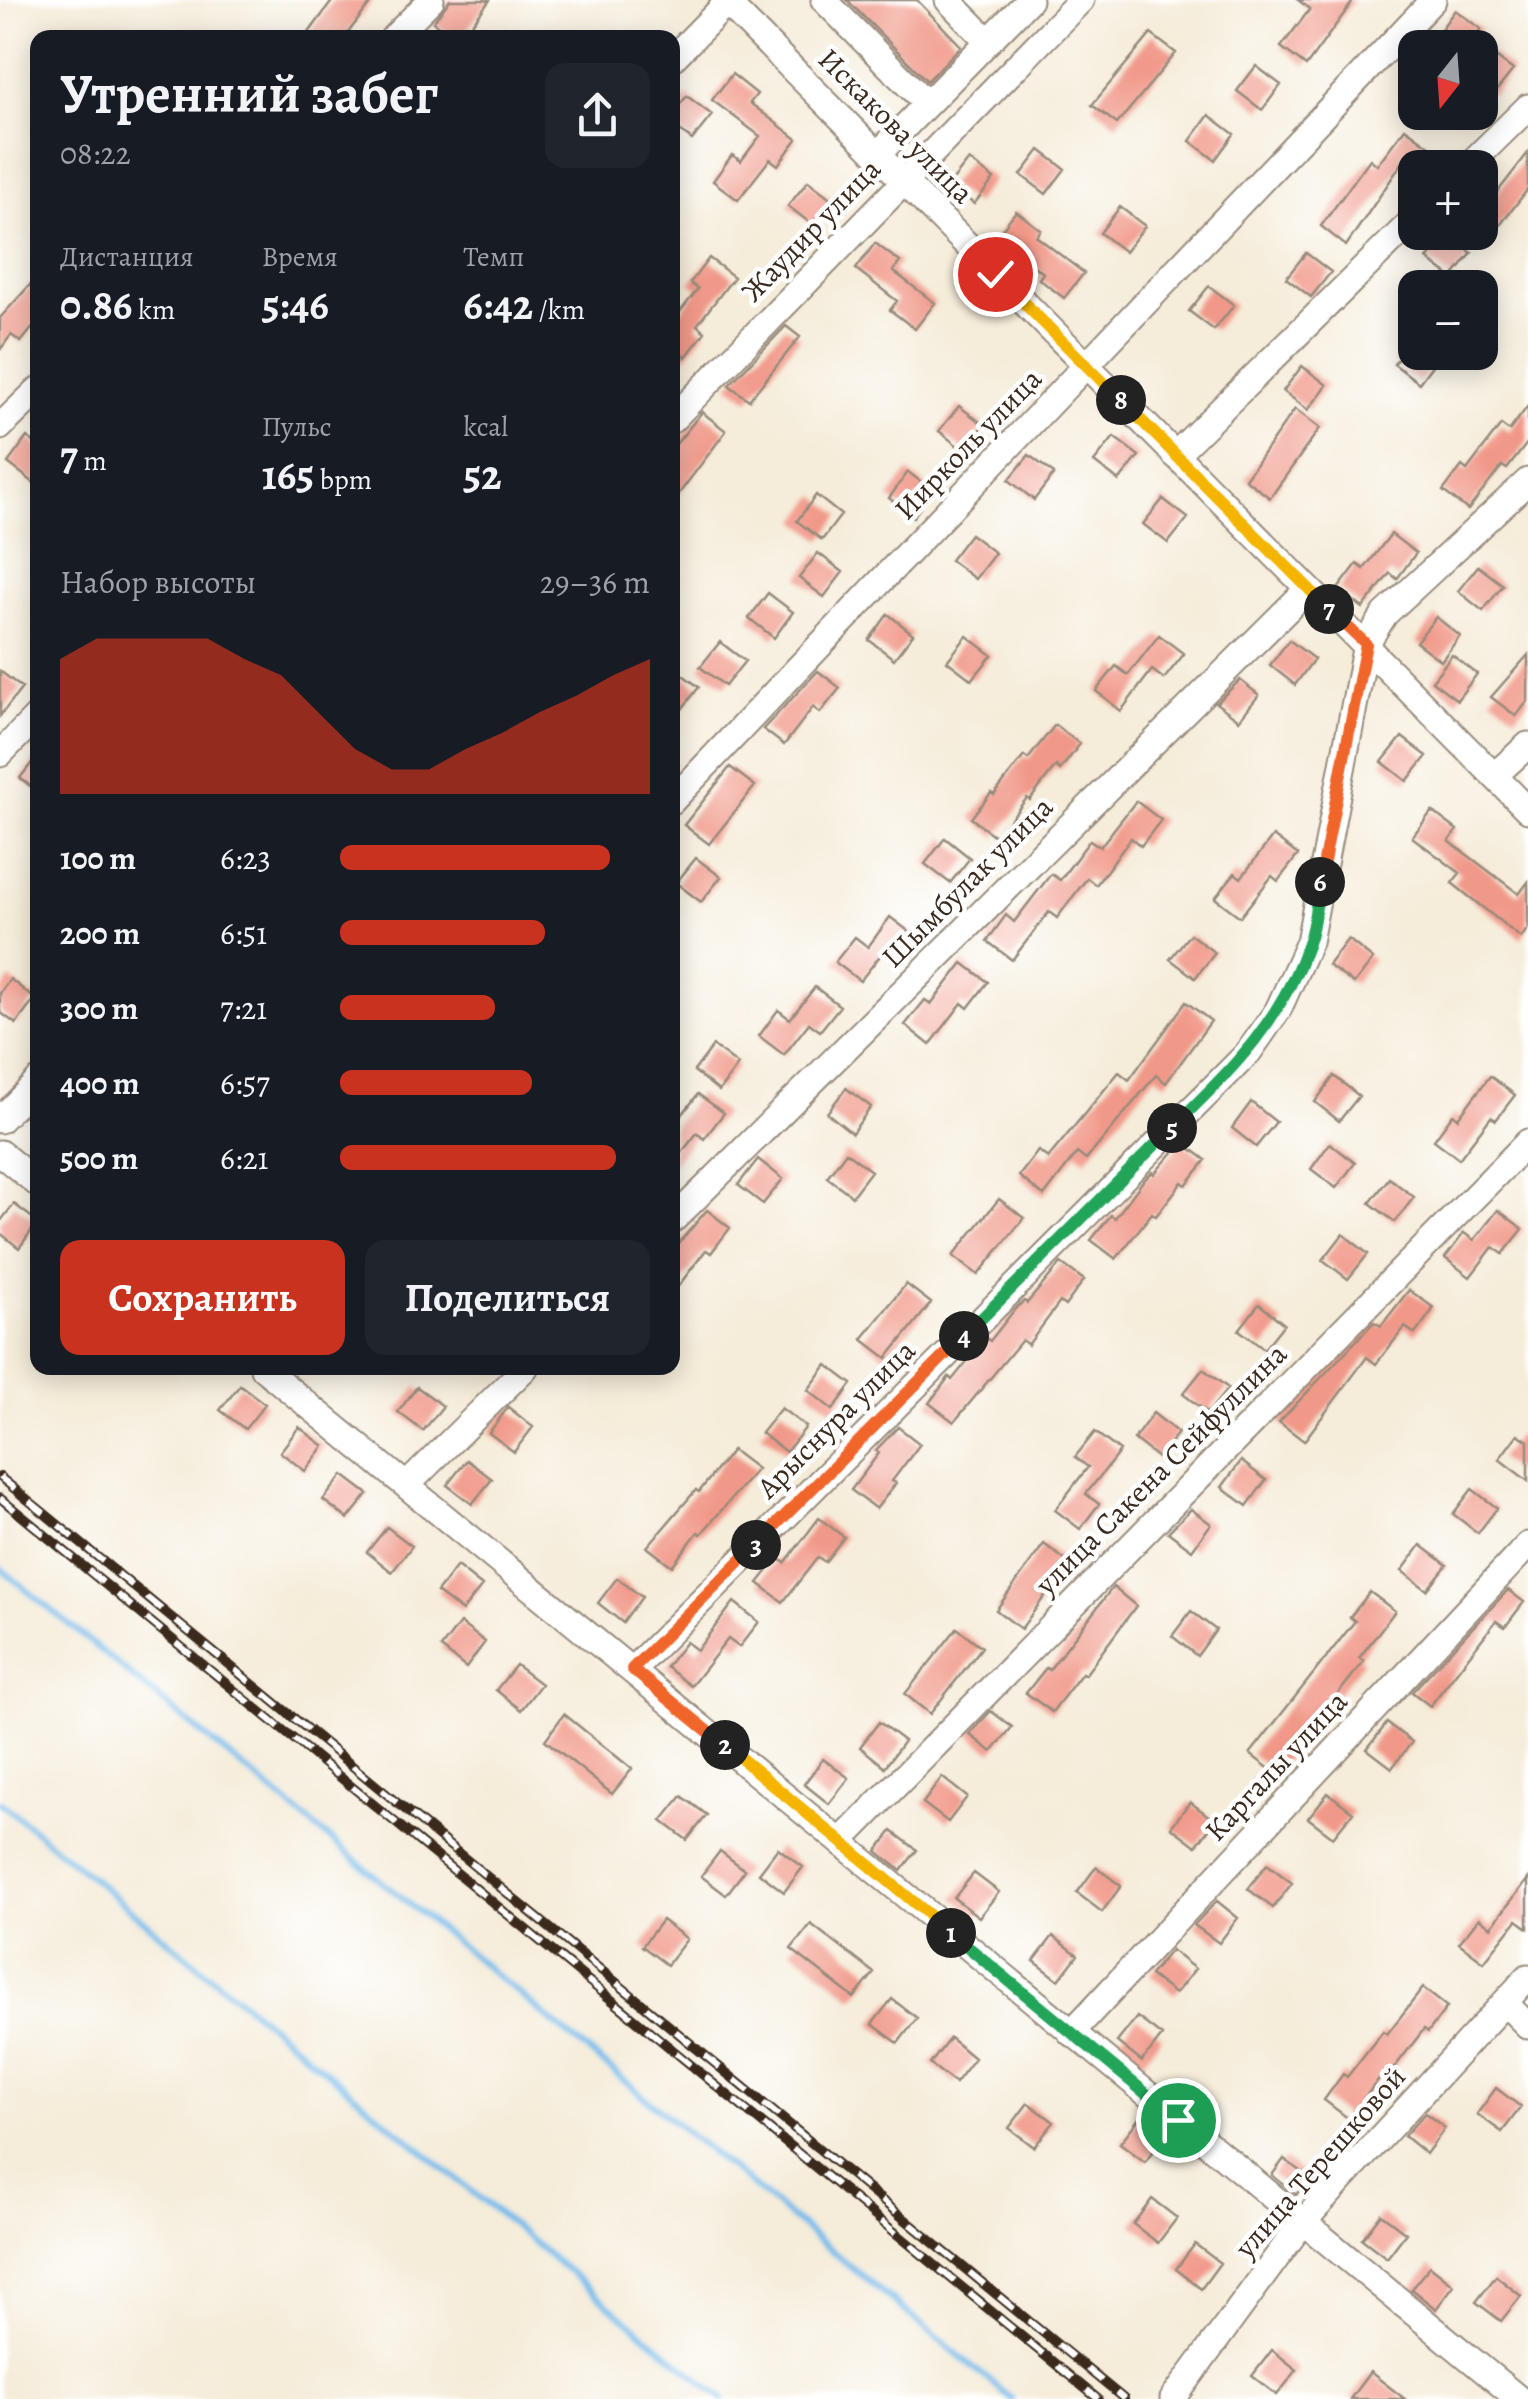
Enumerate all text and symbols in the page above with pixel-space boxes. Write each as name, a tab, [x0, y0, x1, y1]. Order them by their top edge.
north arrow	[1398, 30, 1498, 130]
map controls	[1398, 30, 1498, 370]
street label: Искакова улица	[810, 40, 983, 213]
text: Утренний забег	[60, 56, 438, 131]
button: share	[545, 63, 650, 168]
text: 08:22	[60, 131, 131, 175]
street label: Жаудир улица	[733, 150, 890, 310]
button: +	[1398, 150, 1498, 250]
pin	[953, 232, 1038, 317]
text: Дистанция	[60, 238, 194, 276]
text: Время	[262, 238, 338, 276]
text: Темп	[463, 238, 524, 276]
icon: check	[968, 247, 1023, 302]
button: −	[1398, 270, 1498, 370]
text: 0.86	[60, 276, 132, 333]
text: 5:46	[262, 276, 329, 333]
text: 6:42	[463, 276, 533, 333]
text: km	[132, 291, 175, 329]
text: /km	[533, 291, 585, 329]
street label: Иирколь улица	[885, 359, 1051, 529]
pin: 8	[1096, 375, 1146, 425]
text: 8	[1114, 381, 1128, 419]
text: Пульс	[262, 408, 332, 446]
text: kcal	[463, 408, 508, 446]
text: 7	[60, 427, 78, 484]
text: m	[78, 442, 107, 480]
text: 165	[262, 446, 314, 503]
text: 52	[463, 446, 502, 503]
text: bpm	[314, 461, 372, 499]
text: Набор высоты	[60, 560, 256, 604]
text: 29–36 m	[540, 560, 650, 604]
pin: 7	[1304, 584, 1354, 634]
text: 7	[1323, 590, 1335, 628]
street label: Шымбулак улица	[872, 787, 1062, 977]
text: 100 m	[60, 836, 136, 880]
text: 6:23	[220, 836, 271, 880]
pin: 6	[1295, 857, 1345, 907]
text: 6	[1313, 863, 1327, 901]
text: 200 m	[60, 911, 140, 955]
text: 6:51	[220, 911, 267, 955]
text: 300 m	[60, 986, 138, 1030]
text: 7:21	[220, 986, 267, 1030]
text: 400 m	[60, 1061, 140, 1105]
text: 6:57	[220, 1061, 270, 1105]
pin: 5	[1147, 1103, 1197, 1153]
text: 5	[1166, 1109, 1178, 1147]
text: 500 m	[60, 1136, 138, 1180]
text: 6:21	[220, 1136, 269, 1180]
button: Сохранить	[60, 1240, 345, 1355]
button: Поделиться	[365, 1240, 650, 1355]
pin: 4	[939, 1311, 989, 1361]
text: 4	[957, 1317, 971, 1355]
street label: Арыснура улица	[747, 1331, 924, 1508]
street label: улица Сакена Сейфуллина	[1026, 1334, 1296, 1604]
pin: 3	[731, 1520, 781, 1570]
text: 3	[750, 1526, 762, 1564]
street label: Каргалы улица	[1196, 1682, 1356, 1850]
pin: 2	[700, 1720, 750, 1770]
text: 2	[718, 1726, 732, 1764]
pin: 1	[926, 1908, 976, 1958]
text: 1	[946, 1914, 956, 1952]
street label: улица Терешковой	[1225, 2058, 1414, 2267]
pin	[1136, 2078, 1221, 2163]
icon: arrive	[1151, 2093, 1206, 2148]

